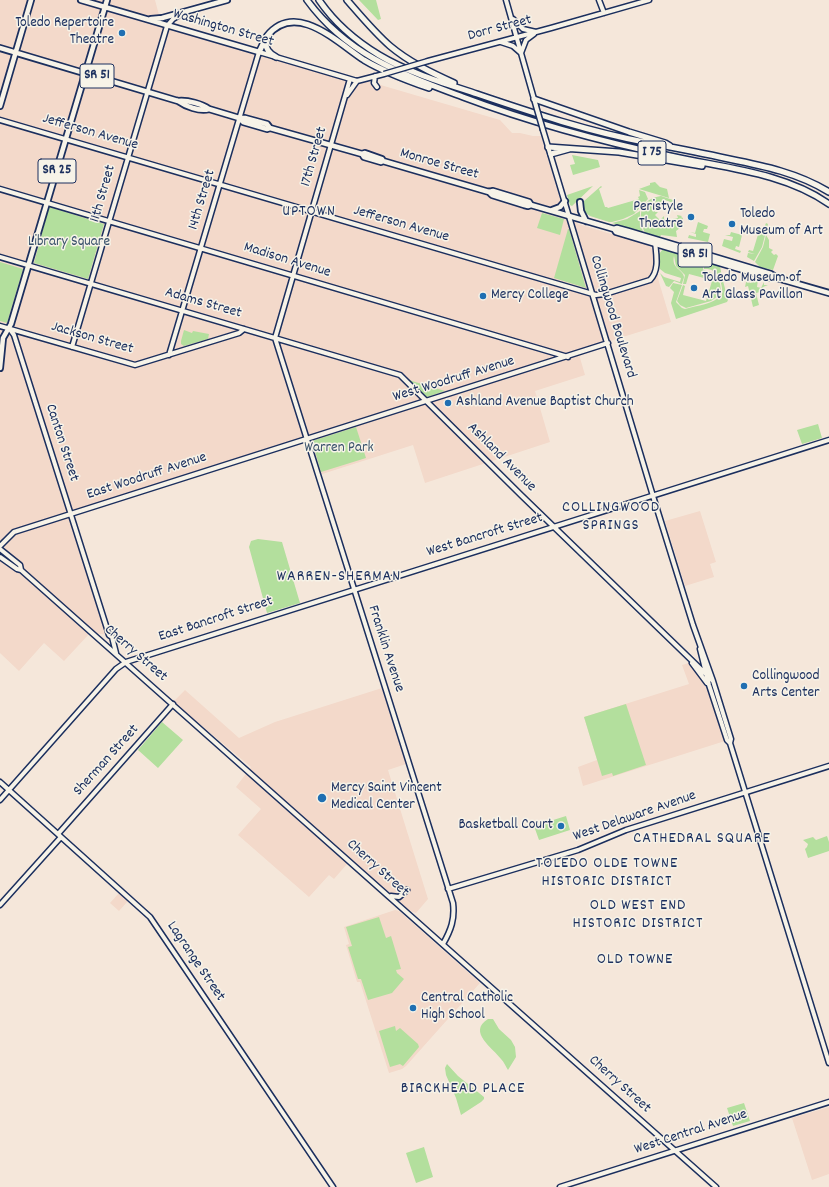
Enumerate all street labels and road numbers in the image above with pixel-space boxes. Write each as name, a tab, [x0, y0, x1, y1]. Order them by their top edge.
street label: Washington Street	[170, 6, 276, 52]
street label: Dorr Street	[466, 12, 534, 46]
road number: SR 51	[80, 64, 114, 88]
street label: Jefferson Avenue	[40, 111, 140, 155]
street label: 17th Street	[298, 125, 332, 189]
road number: I 75	[638, 141, 666, 165]
street label: Monroe Street	[398, 145, 480, 185]
road number: SR 25	[38, 159, 76, 183]
street label: 11th Street	[87, 163, 121, 225]
street label: 14th Street	[185, 168, 221, 232]
street label: Jefferson Avenue	[351, 203, 451, 247]
street label: Madison Avenue	[241, 239, 333, 283]
road number: SR 51	[678, 243, 712, 267]
street label: Collingwood Boulevard	[585, 254, 639, 380]
street label: Adams Street	[163, 284, 243, 324]
street label: Jackson Street	[49, 319, 135, 359]
street label: West Woodruff Avenue	[391, 353, 517, 407]
street label: Canton Street	[40, 402, 82, 484]
street label: Ashland Avenue	[463, 420, 539, 496]
street label: East Woodruff Avenue	[85, 449, 209, 505]
street label: West Bancroft Street	[425, 510, 545, 562]
street label: East Bancroft Street	[157, 593, 275, 647]
street label: Franklin Avenue	[363, 603, 407, 695]
street label: Cherry Street	[100, 622, 170, 686]
street label: Sherman Street	[70, 722, 144, 800]
street label: West Delaware Avenue	[571, 788, 699, 846]
street label: Cherry Street	[342, 836, 412, 902]
street label: Lagrange Street	[162, 919, 228, 1005]
street label: Cherry Street	[584, 1052, 654, 1118]
street label: West Central Avenue	[632, 1106, 750, 1160]

